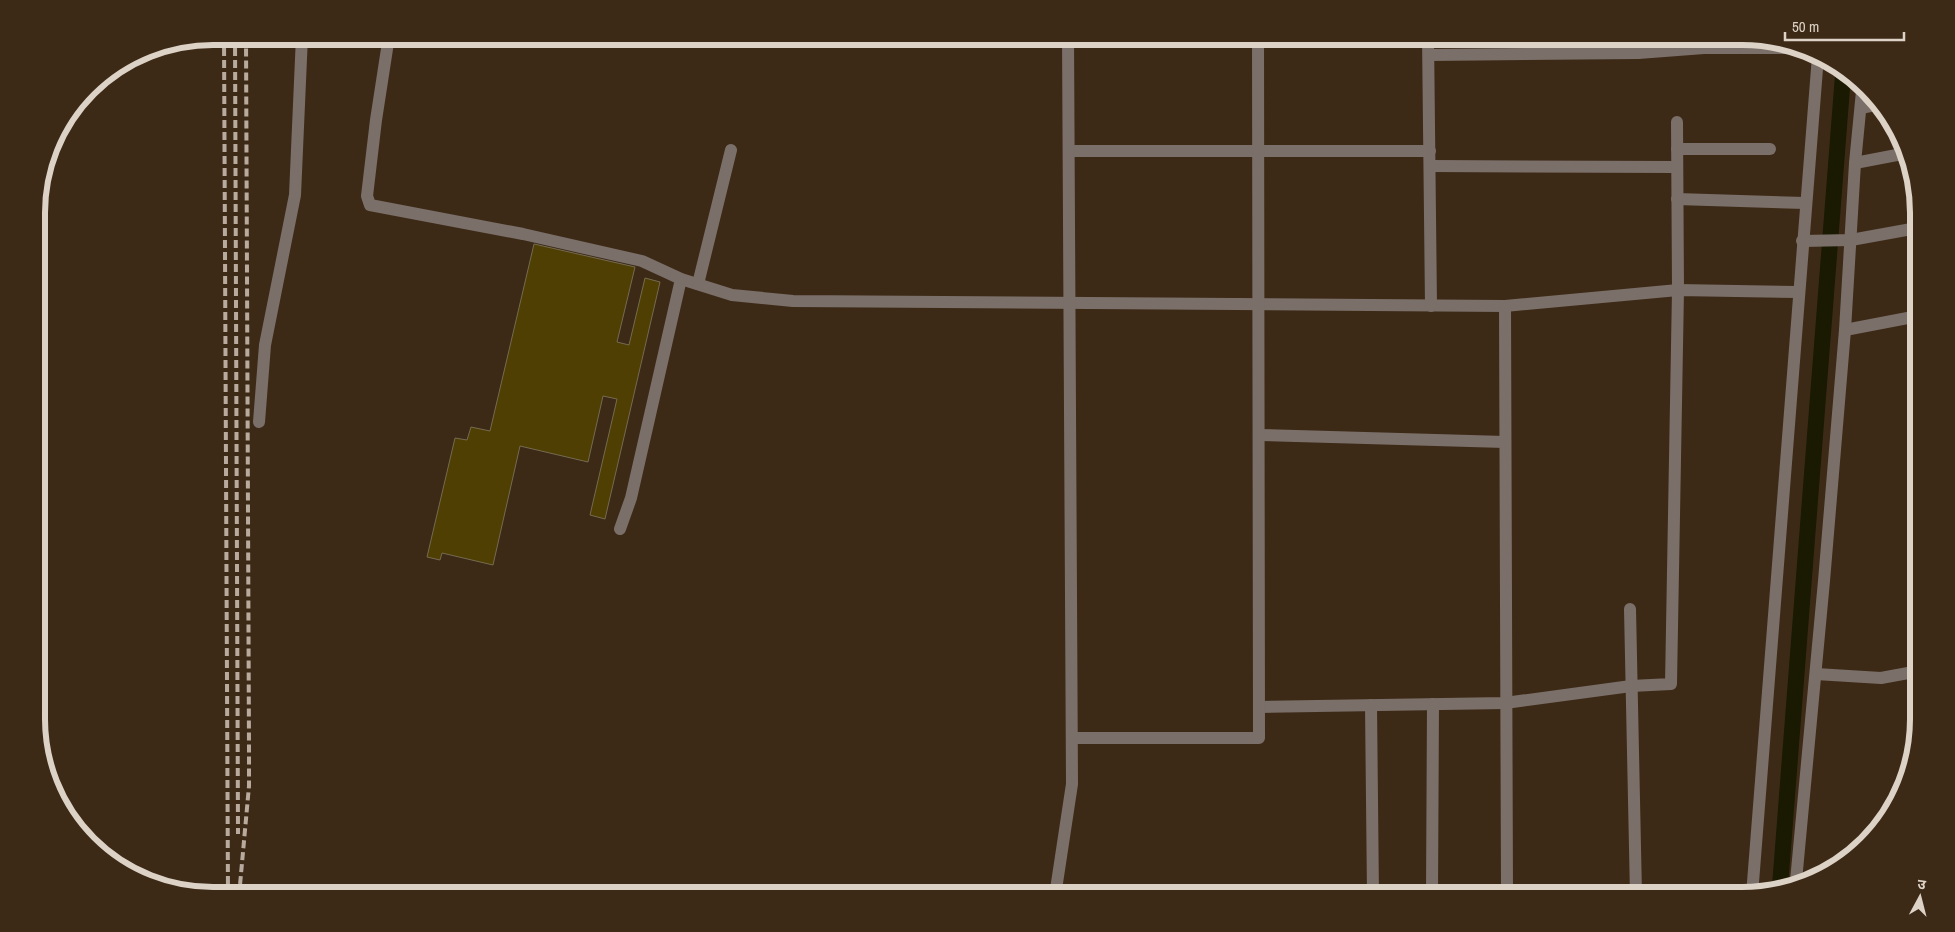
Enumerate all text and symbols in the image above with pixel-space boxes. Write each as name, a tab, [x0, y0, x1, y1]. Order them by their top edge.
scale bar	[1785, 10, 1904, 42]
text: 50 m	[1792, 16, 1819, 37]
north arrow	[1895, 872, 1945, 922]
text: उ	[1916, 875, 1928, 894]

